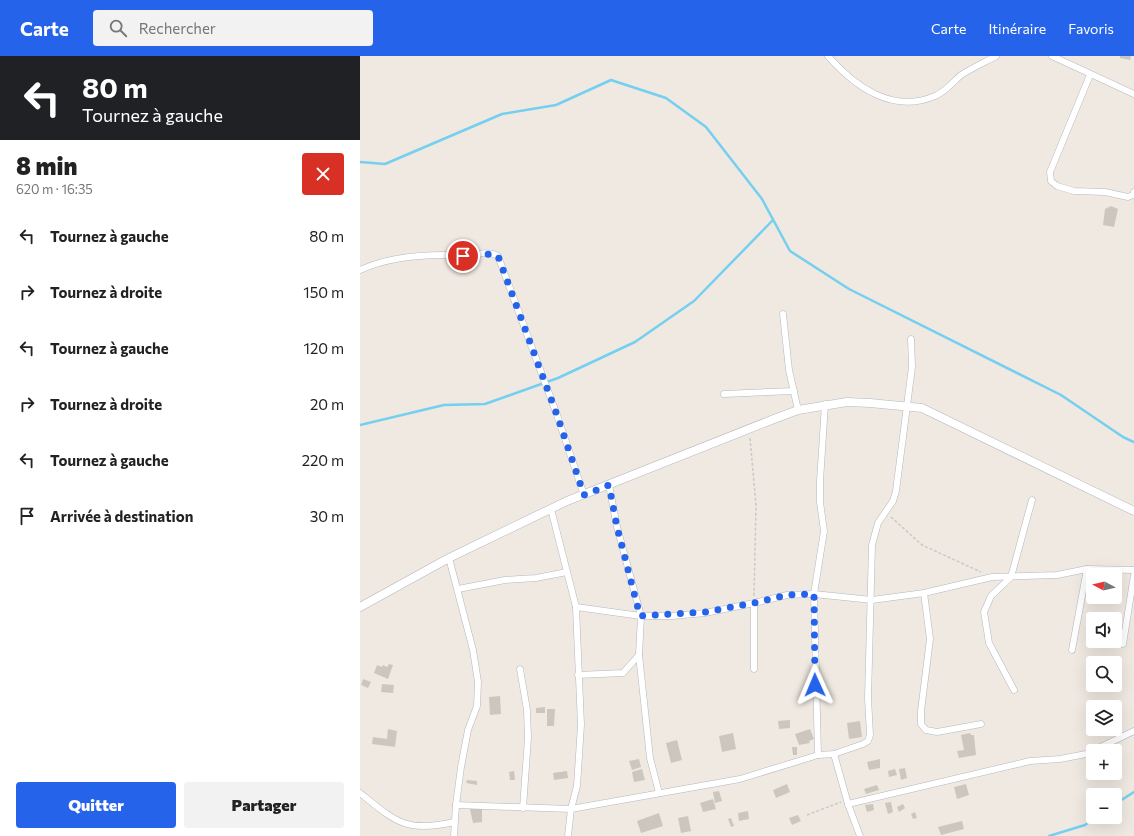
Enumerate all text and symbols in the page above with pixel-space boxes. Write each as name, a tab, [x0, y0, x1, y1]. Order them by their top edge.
search box	[93, 10, 373, 46]
text: Carte	[20, 17, 69, 40]
icon: search	[107, 17, 129, 39]
text: Rechercher	[139, 19, 216, 37]
text: Carte	[931, 20, 966, 37]
text: Itinéraire	[988, 20, 1046, 37]
text: Favoris	[1068, 20, 1114, 37]
text: 80 m	[82, 70, 148, 104]
icon: left	[16, 72, 68, 124]
text: Tournez à gauche	[82, 104, 223, 126]
text: 8 min	[16, 151, 77, 180]
button: close	[302, 153, 344, 195]
text: 620 m · 16:35	[16, 181, 93, 197]
icon: left	[16, 225, 38, 247]
text: Tournez à gauche	[50, 227, 169, 245]
text: 80 m	[309, 227, 344, 245]
pin	[446, 239, 480, 273]
icon: arrive	[452, 245, 474, 267]
icon: right	[16, 281, 38, 303]
text: Tournez à droite	[50, 283, 162, 301]
text: 150 m	[303, 283, 344, 301]
icon: left	[16, 337, 38, 359]
text: Tournez à gauche	[50, 339, 169, 357]
text: 120 m	[304, 339, 344, 357]
icon: right	[16, 393, 38, 415]
text: Tournez à droite	[50, 395, 162, 413]
text: 20 m	[310, 395, 344, 413]
icon: left	[16, 449, 38, 471]
text: Tournez à gauche	[50, 451, 169, 469]
text: 220 m	[302, 451, 344, 469]
icon: arrive	[16, 505, 38, 527]
text: Arrivée à destination	[50, 507, 193, 525]
text: 30 m	[310, 507, 344, 525]
north arrow	[1086, 568, 1122, 604]
map controls	[1086, 568, 1122, 824]
button: sound	[1086, 612, 1122, 648]
button: search	[1086, 656, 1122, 692]
position arrow	[794, 664, 836, 706]
button: layers	[1086, 700, 1122, 736]
button: +	[1086, 744, 1122, 780]
button: Quitter	[16, 782, 176, 828]
button: Partager	[184, 782, 344, 828]
button: −	[1086, 788, 1122, 824]

